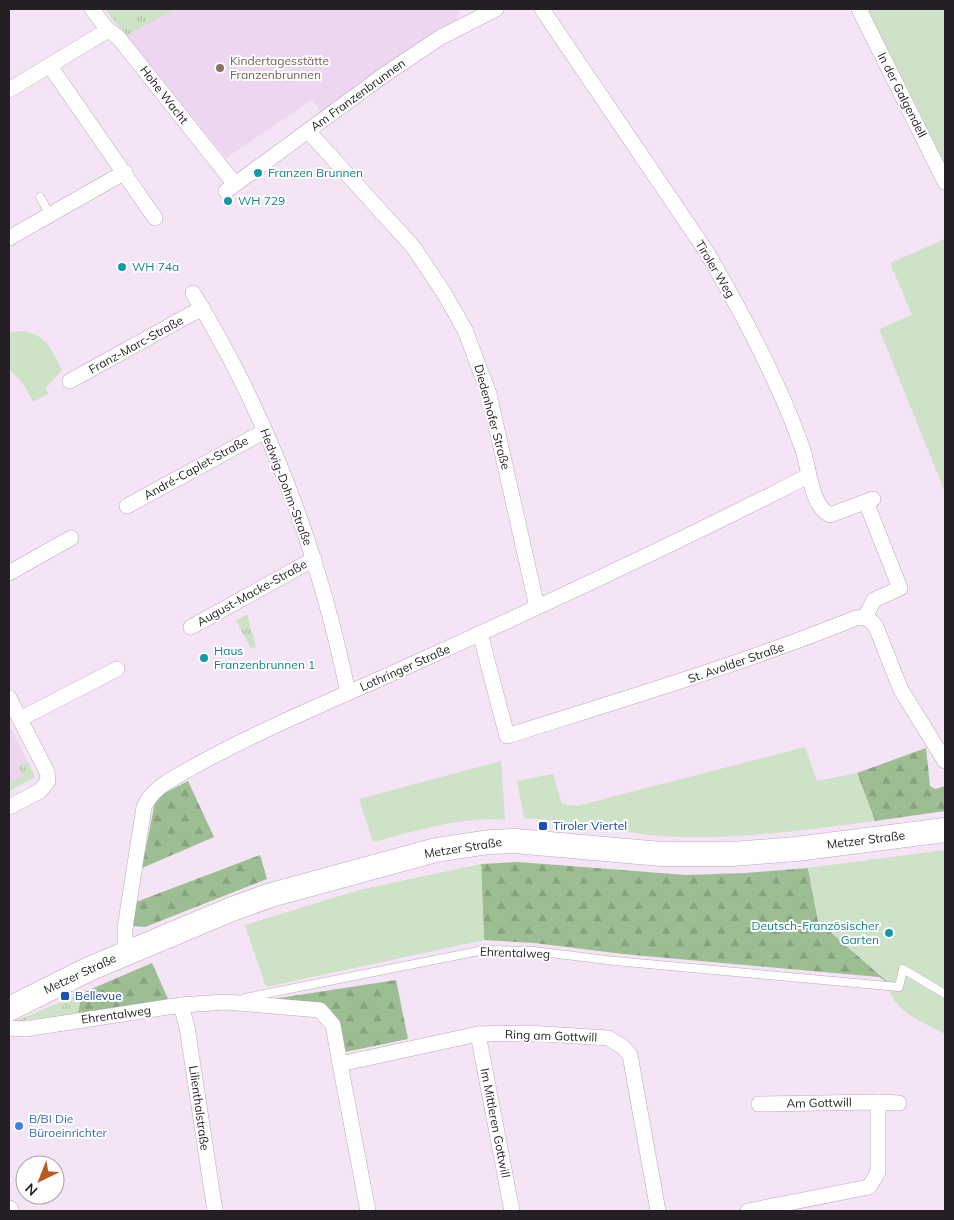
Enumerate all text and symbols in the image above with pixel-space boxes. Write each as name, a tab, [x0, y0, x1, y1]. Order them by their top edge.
street label: In der Galgendell	[875, 50, 930, 140]
place label: Kindertagesstätte Franzenbrunnen	[230, 53, 329, 82]
street label: Am Franzenbrunnen	[307, 55, 408, 134]
marker: Kindertagesstätte Franzenbrunnen	[214, 62, 226, 74]
street label: Hohe Wacht	[137, 63, 192, 127]
place label: Franzen Brunnen	[268, 165, 363, 180]
marker: Franzen Brunnen	[252, 167, 264, 179]
place label: WH 729	[238, 193, 285, 208]
marker: WH 729	[222, 195, 234, 207]
street label: Tiroler Weg	[692, 237, 738, 300]
place label: WH 74a	[132, 259, 179, 274]
marker: WH 74a	[116, 261, 128, 273]
street label: Franz-Marc-Straße	[86, 312, 186, 377]
street label: Diedenhofer Straße	[471, 363, 514, 471]
street label: Hedwig-Dohm-Straße	[257, 426, 316, 547]
street label: André-Caplet-Straße	[141, 433, 251, 503]
street label: August-Macke-Straße	[194, 556, 309, 629]
street label: St. Avolder Straße	[686, 639, 786, 686]
street label: Lothringer Straße	[357, 641, 452, 694]
place label: Haus Franzenbrunnen 1	[214, 643, 315, 672]
marker: Haus Franzenbrunnen 1	[198, 652, 210, 664]
place label: Tiroler Viertel	[553, 818, 627, 833]
marker: Tiroler Viertel	[537, 820, 549, 832]
street label: Metzer Straße	[826, 827, 906, 852]
street label: Metzer Straße	[423, 834, 503, 861]
place label: Deutsch-Französischer Garten	[752, 918, 880, 947]
marker: Deutsch-Französischer Garten	[883, 927, 895, 939]
street label: Ehrentalweg	[480, 944, 550, 961]
street label: Metzer Straße	[41, 950, 119, 997]
place label: Bellevue	[75, 988, 122, 1003]
marker: Bellevue	[59, 990, 71, 1002]
street label: Ehrentalweg	[80, 1002, 152, 1027]
street label: Ring am Gottwill	[505, 1026, 597, 1045]
street label: Lilienthalstraße	[186, 1064, 213, 1151]
street label: Im Mittleren Gottwill	[477, 1067, 513, 1179]
street label: Am Gottwill	[786, 1094, 852, 1111]
place label: B/BI Die Büroeinrichter	[29, 1111, 107, 1140]
marker: B/BI Die Büroeinrichter	[13, 1120, 25, 1132]
north arrow	[15, 1155, 65, 1205]
text: N	[21, 1179, 41, 1200]

